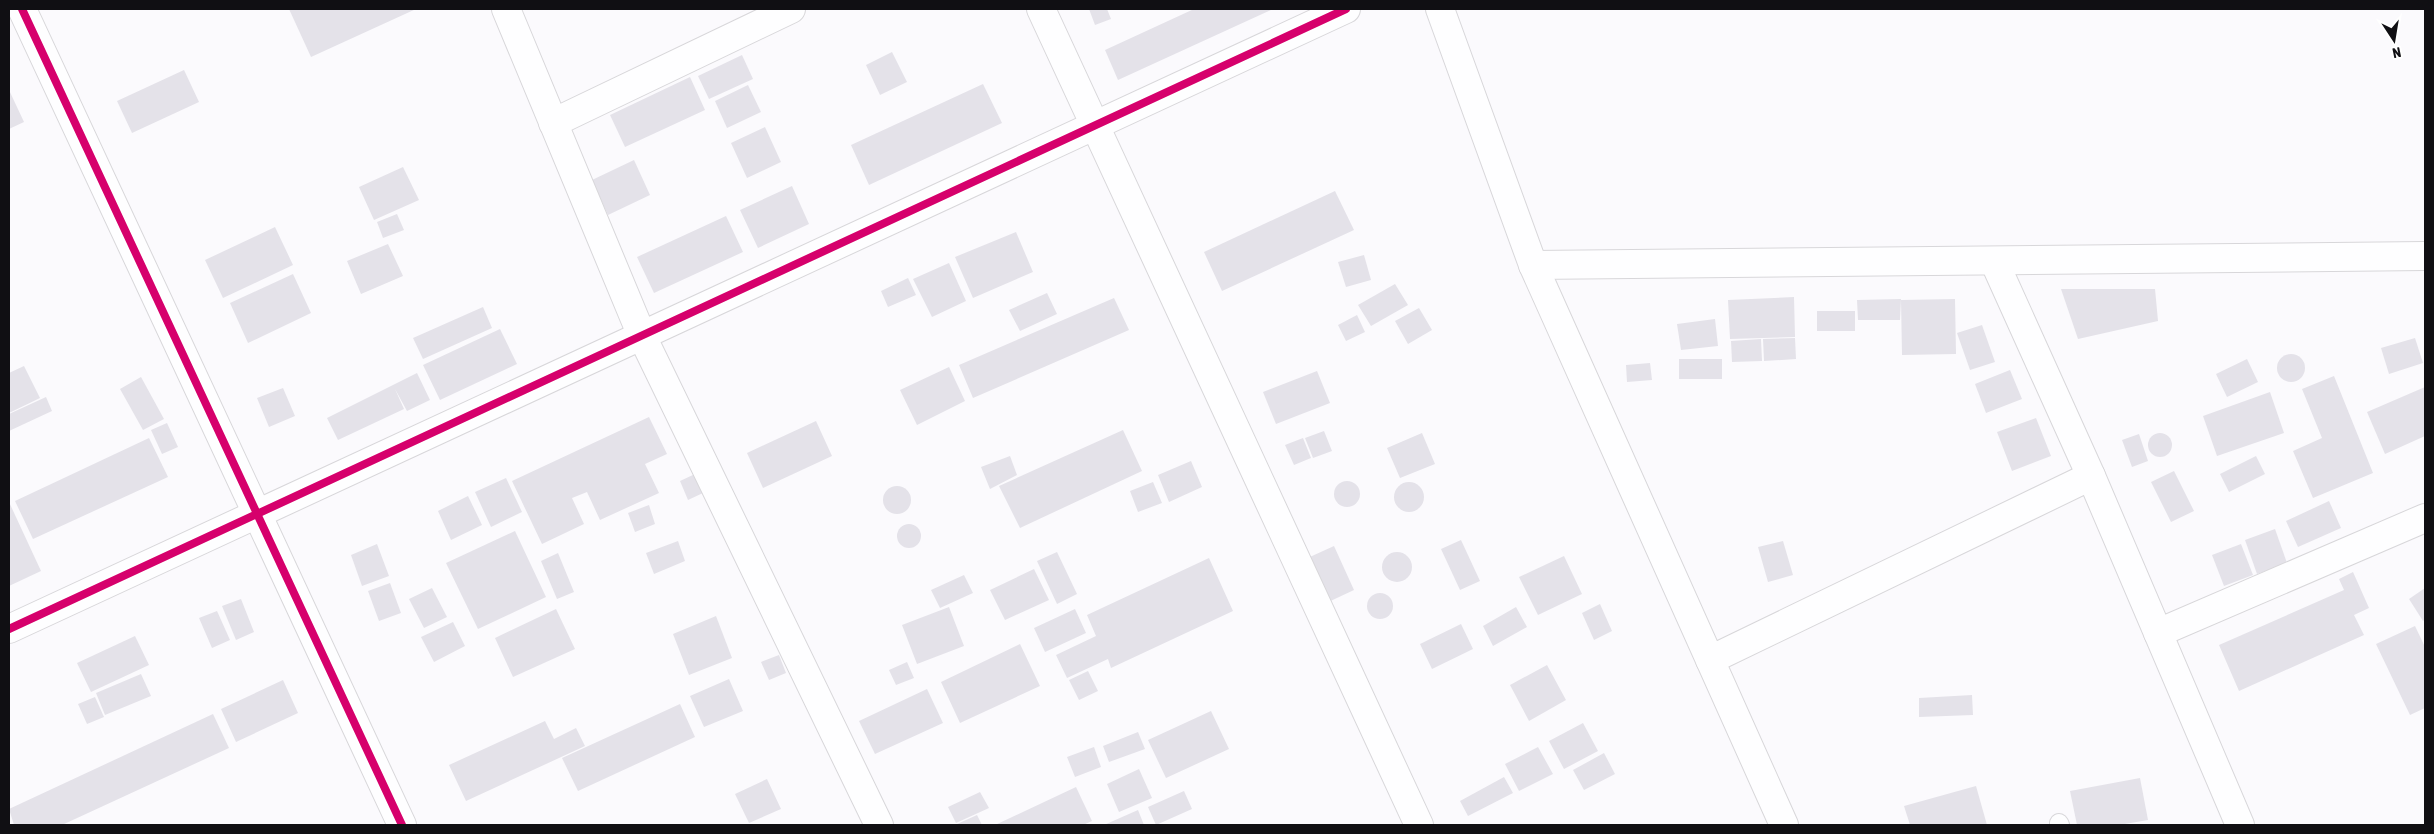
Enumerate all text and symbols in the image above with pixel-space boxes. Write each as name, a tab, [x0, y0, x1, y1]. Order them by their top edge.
north arrow	[2369, 15, 2419, 65]
text: N	[2391, 44, 2402, 61]

